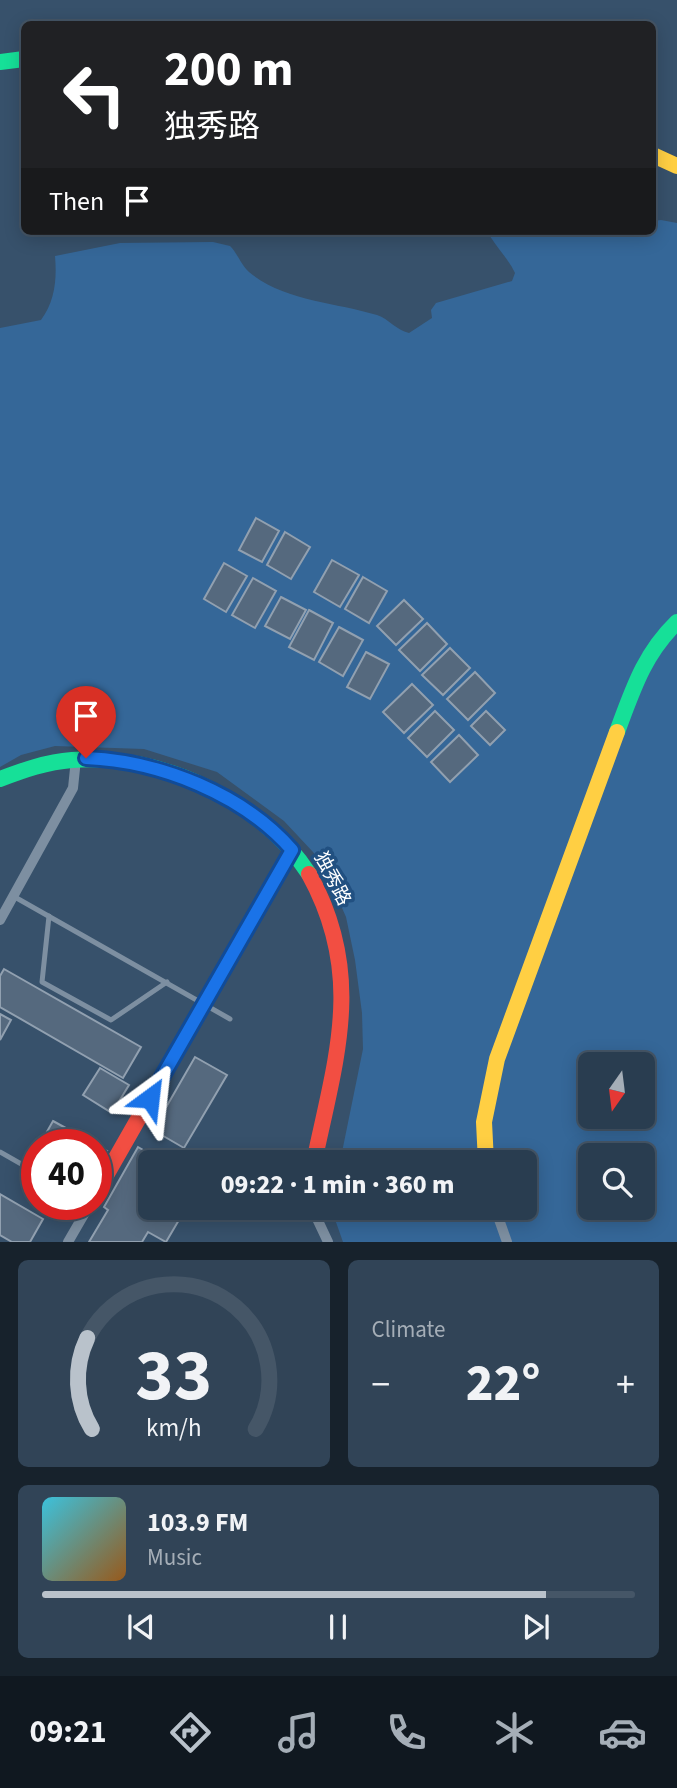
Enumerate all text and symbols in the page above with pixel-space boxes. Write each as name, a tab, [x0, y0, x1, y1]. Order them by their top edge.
text: 200 m	[164, 35, 293, 105]
icon: left	[49, 49, 140, 140]
text: 独秀路	[164, 104, 260, 150]
icon: arrive	[118, 182, 156, 220]
text: Then	[49, 183, 104, 220]
pin	[56, 686, 116, 758]
icon: arrive	[67, 697, 105, 735]
street label: 独秀路	[307, 847, 357, 911]
north arrow	[578, 1052, 654, 1129]
map controls	[578, 1052, 655, 1220]
position arrow	[113, 1061, 187, 1135]
speed limit sign: 40	[21, 1129, 112, 1220]
button: search	[578, 1143, 655, 1220]
text: 09:22 · 1 min · 360 m	[221, 1166, 454, 1203]
text: Climate	[372, 1313, 445, 1346]
text: 33	[135, 1325, 212, 1429]
text: 22°	[466, 1347, 541, 1421]
text: −	[372, 1358, 390, 1412]
text: +	[616, 1358, 635, 1412]
text: km/h	[146, 1410, 202, 1446]
text: 103.9 FM	[147, 1504, 248, 1541]
text: Music	[147, 1541, 202, 1574]
icon: previous	[122, 1608, 160, 1646]
icon: pause	[319, 1608, 357, 1646]
icon: next	[517, 1608, 555, 1646]
icon: directions	[166, 1708, 215, 1757]
icon: music	[274, 1708, 323, 1757]
icon: phone	[382, 1708, 431, 1757]
icon: climate	[490, 1708, 539, 1757]
icon: car	[598, 1708, 647, 1757]
text: 09:21	[30, 1709, 107, 1755]

